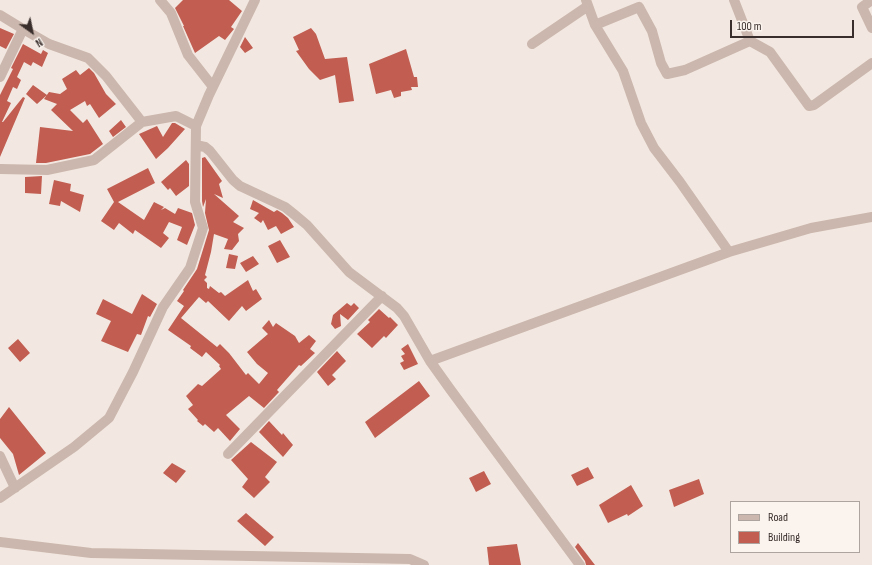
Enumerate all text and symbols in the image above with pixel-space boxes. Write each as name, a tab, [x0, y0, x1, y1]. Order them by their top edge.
north arrow	[12, 12, 52, 52]
scale bar	[732, 12, 856, 38]
text: 100 m	[737, 19, 762, 34]
text: N	[33, 35, 45, 50]
legend	[730, 501, 860, 553]
text: Road	[768, 510, 788, 525]
text: Building	[768, 530, 800, 545]

